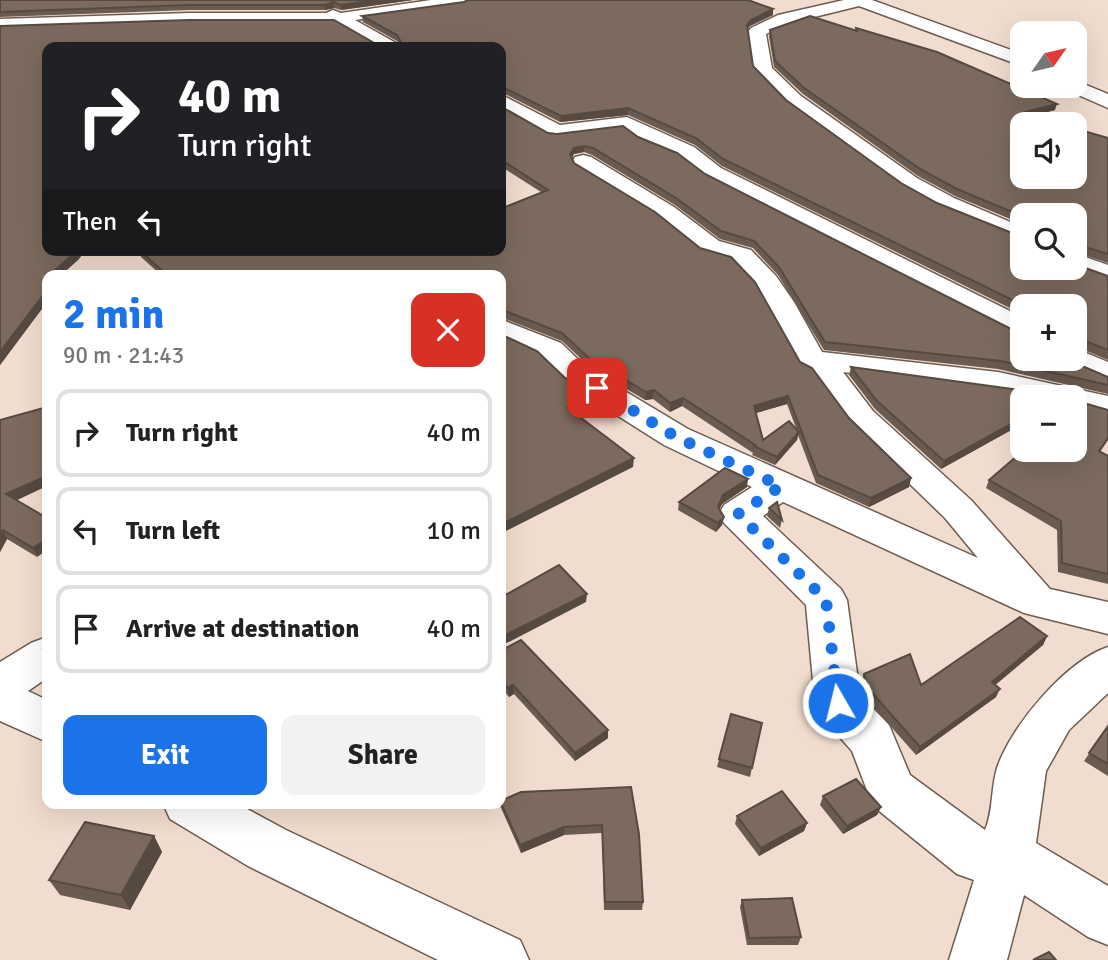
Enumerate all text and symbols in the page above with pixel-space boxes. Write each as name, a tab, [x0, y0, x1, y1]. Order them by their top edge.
north arrow	[1010, 21, 1087, 98]
map controls	[1010, 21, 1087, 462]
text: 40 m	[178, 66, 281, 126]
icon: right	[63, 70, 154, 161]
button: sound	[1010, 112, 1087, 189]
text: Turn right	[178, 126, 311, 165]
icon: left	[131, 203, 169, 241]
button: search	[1010, 203, 1087, 280]
text: Then	[63, 206, 117, 238]
text: 2 min	[63, 289, 164, 340]
button: close	[411, 293, 485, 367]
button: +	[1010, 294, 1087, 371]
text: 90 m · 21:43	[63, 341, 184, 370]
pin	[567, 358, 627, 418]
icon: arrive	[578, 369, 616, 407]
button: −	[1010, 385, 1087, 462]
icon: right	[67, 414, 105, 452]
text: Turn right	[126, 417, 238, 449]
text: 40 m	[426, 417, 481, 449]
icon: left	[67, 512, 105, 550]
text: Turn left	[126, 515, 220, 547]
text: 10 m	[426, 515, 481, 547]
icon: arrive	[67, 610, 105, 648]
text: Arrive at destination	[126, 613, 359, 645]
text: 40 m	[426, 613, 481, 645]
position arrow	[801, 666, 875, 740]
button: Exit	[63, 715, 267, 795]
button: Share	[281, 715, 485, 795]

